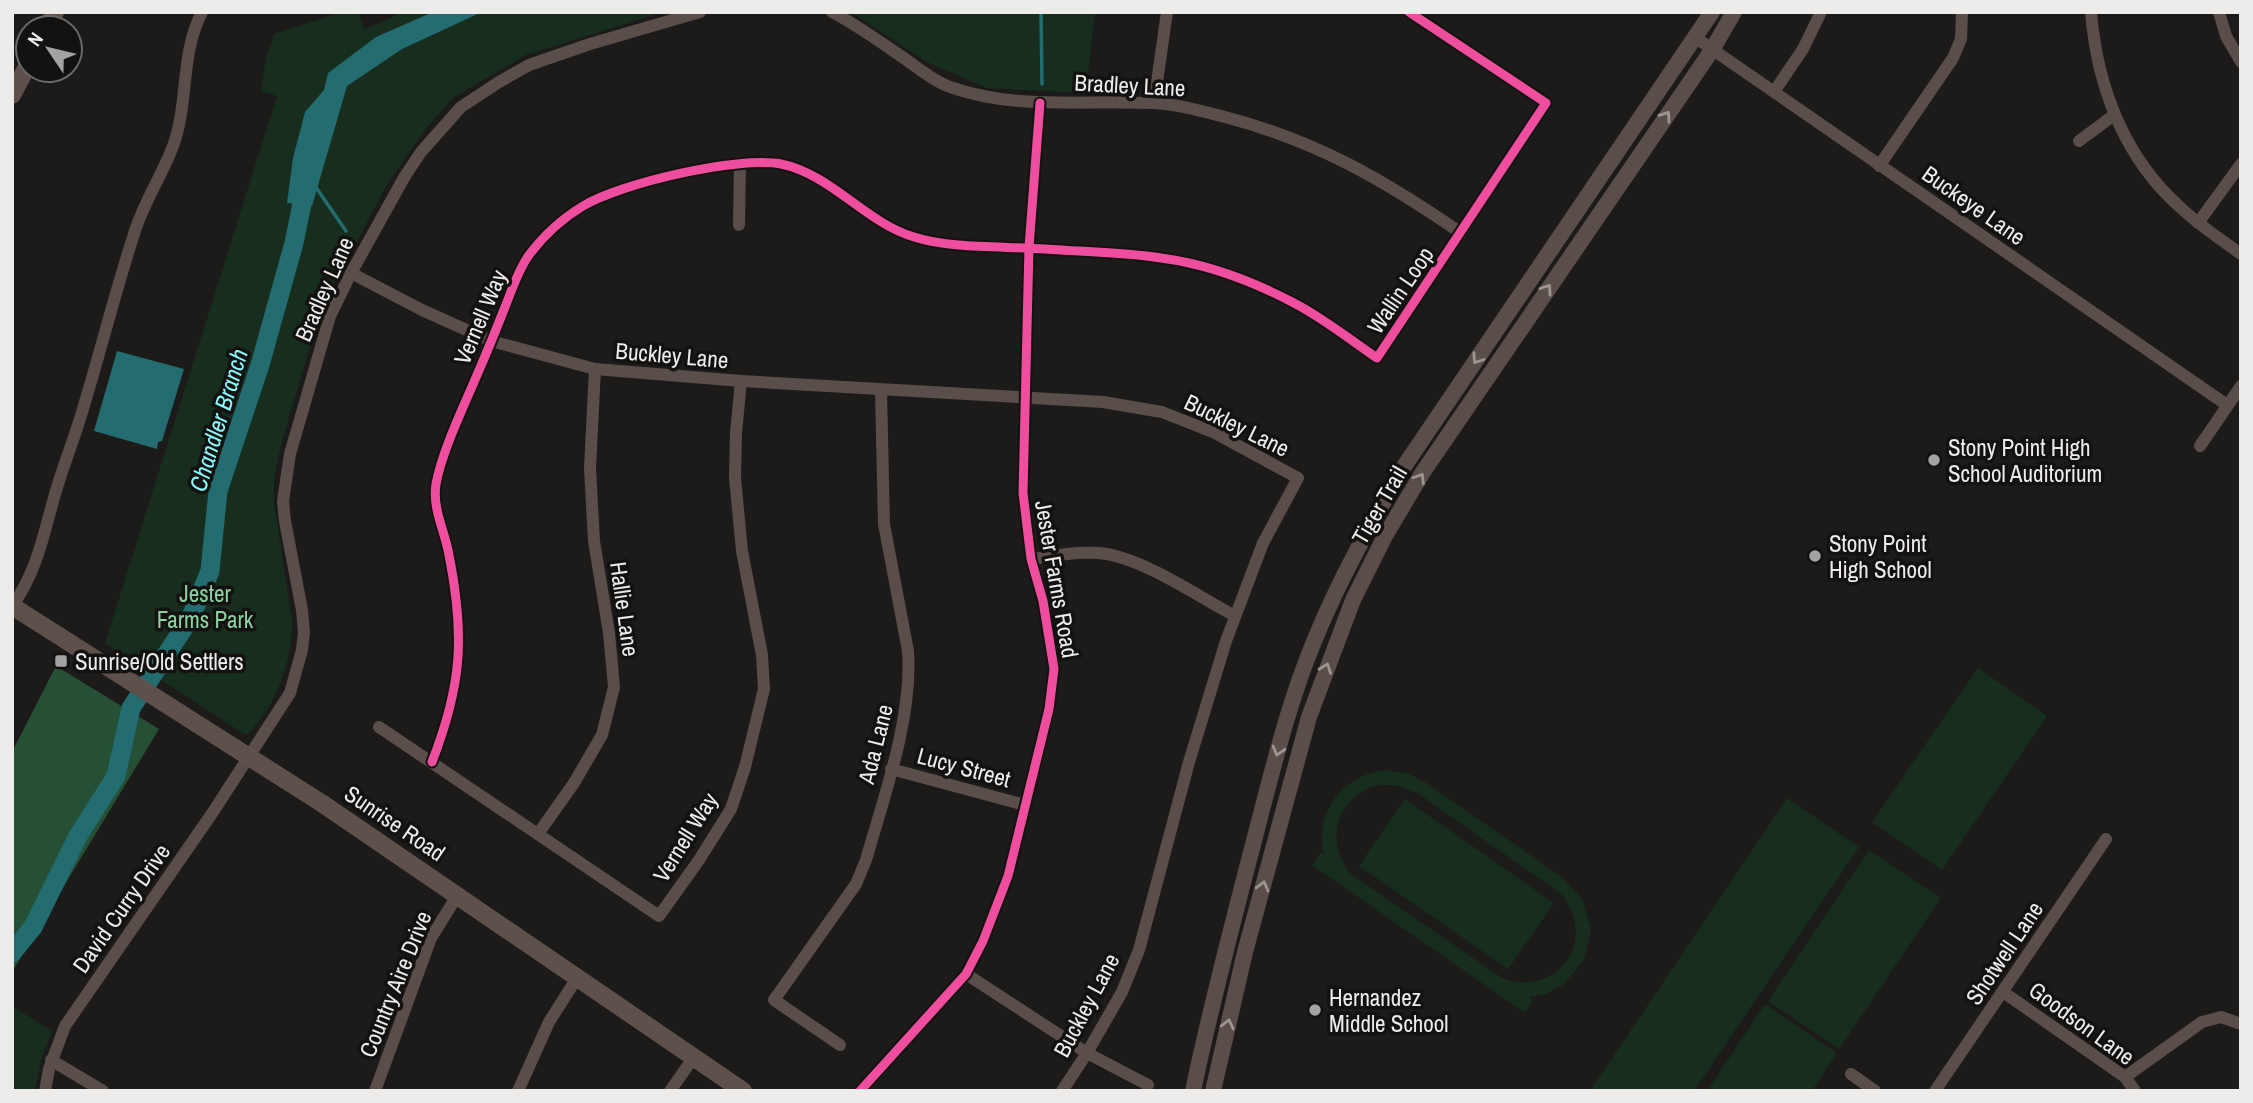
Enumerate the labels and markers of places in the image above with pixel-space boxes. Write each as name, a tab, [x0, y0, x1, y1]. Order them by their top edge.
place label: Stony Point High School Auditorium	[1948, 432, 2102, 489]
marker: Stony Point High School Auditorium	[1926, 452, 1942, 468]
place label: Stony Point High School	[1829, 528, 1932, 585]
marker: Stony Point High School	[1807, 548, 1823, 564]
place label: Sunrise/Old Settlers	[75, 646, 244, 677]
marker: Sunrise/Old Settlers	[53, 653, 69, 669]
place label: Hernandez Middle School	[1329, 982, 1449, 1039]
marker: Hernandez Middle School	[1307, 1002, 1323, 1018]

